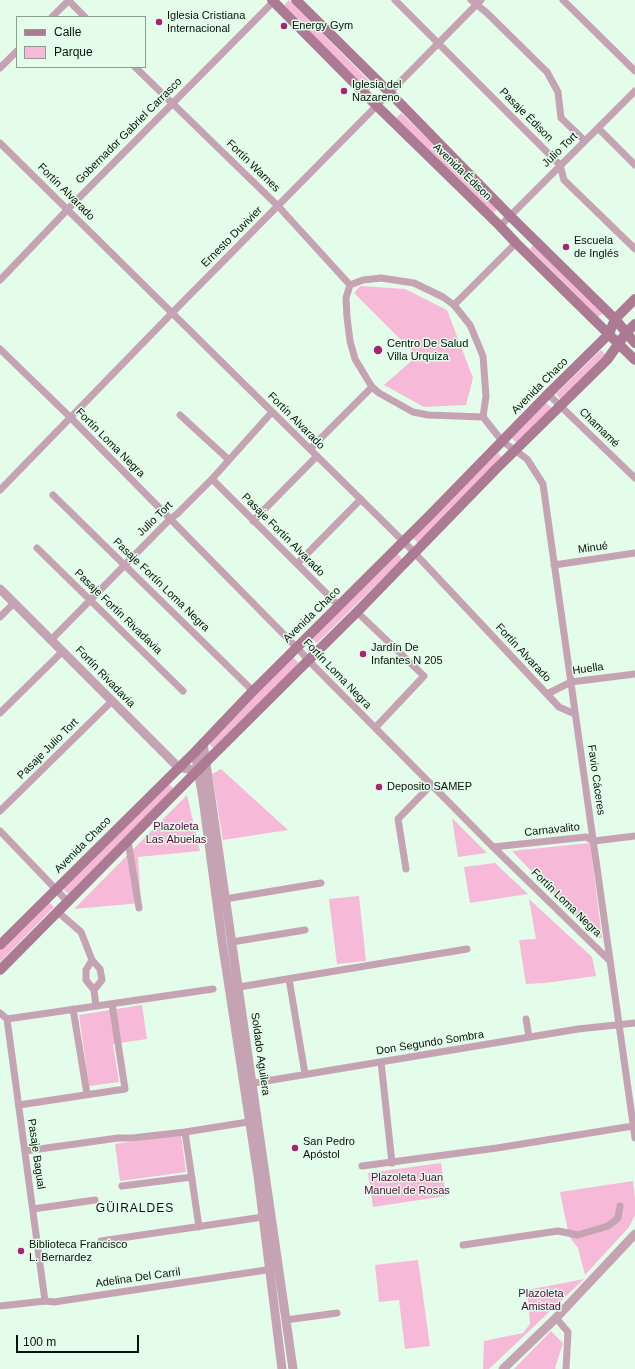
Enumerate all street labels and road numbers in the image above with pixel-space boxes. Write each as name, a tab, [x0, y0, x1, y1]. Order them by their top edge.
street label: Gobernador Gabriel Carrasco	[73, 75, 185, 187]
street label: Pasaje Édison	[496, 85, 556, 145]
street label: Julio Tort	[540, 130, 580, 170]
street label: Fortín Warnes	[223, 137, 283, 195]
street label: Avenida Édison	[430, 141, 494, 203]
street label: Fortín Alvarado	[35, 161, 97, 223]
street label: Ernesto Duvivier	[199, 204, 265, 270]
street label: Avenida Chaco	[509, 355, 571, 417]
street label: Fortín Alvarado	[265, 390, 327, 452]
street label: Fortín Loma Negra	[73, 406, 147, 480]
street label: Chamamé	[576, 406, 622, 450]
street label: Pasaje Fortín Alvarado	[239, 491, 327, 579]
street label: Julio Tort	[135, 499, 175, 539]
street label: Pasaje Fortín Loma Negra	[110, 535, 212, 635]
street label: Minué	[577, 539, 609, 557]
street label: Pasaje Fortín Rivadavia	[71, 567, 165, 657]
street label: Avenida Chaco	[281, 584, 343, 646]
street label: Fortín Alvarado	[493, 621, 553, 685]
street label: Fortín Loma Negra	[300, 636, 374, 712]
street label: Fortín Rivadavia	[72, 644, 138, 710]
street label: Huella	[572, 660, 604, 678]
street label: Pasaje Julio Tort	[15, 716, 81, 782]
street label: Favio Cáceres	[585, 744, 607, 816]
street label: Avenida Chaco	[52, 814, 114, 876]
street label: Carnavalito	[524, 821, 580, 839]
street label: Fortín Loma Negra	[528, 866, 604, 940]
street label: Soldado Aguilera	[248, 1012, 272, 1096]
street label: Don Segundo Sombra	[375, 1028, 485, 1058]
street label: Pasaje Bagual	[25, 1118, 47, 1190]
street label: Adelina Del Carril	[95, 1266, 181, 1290]

